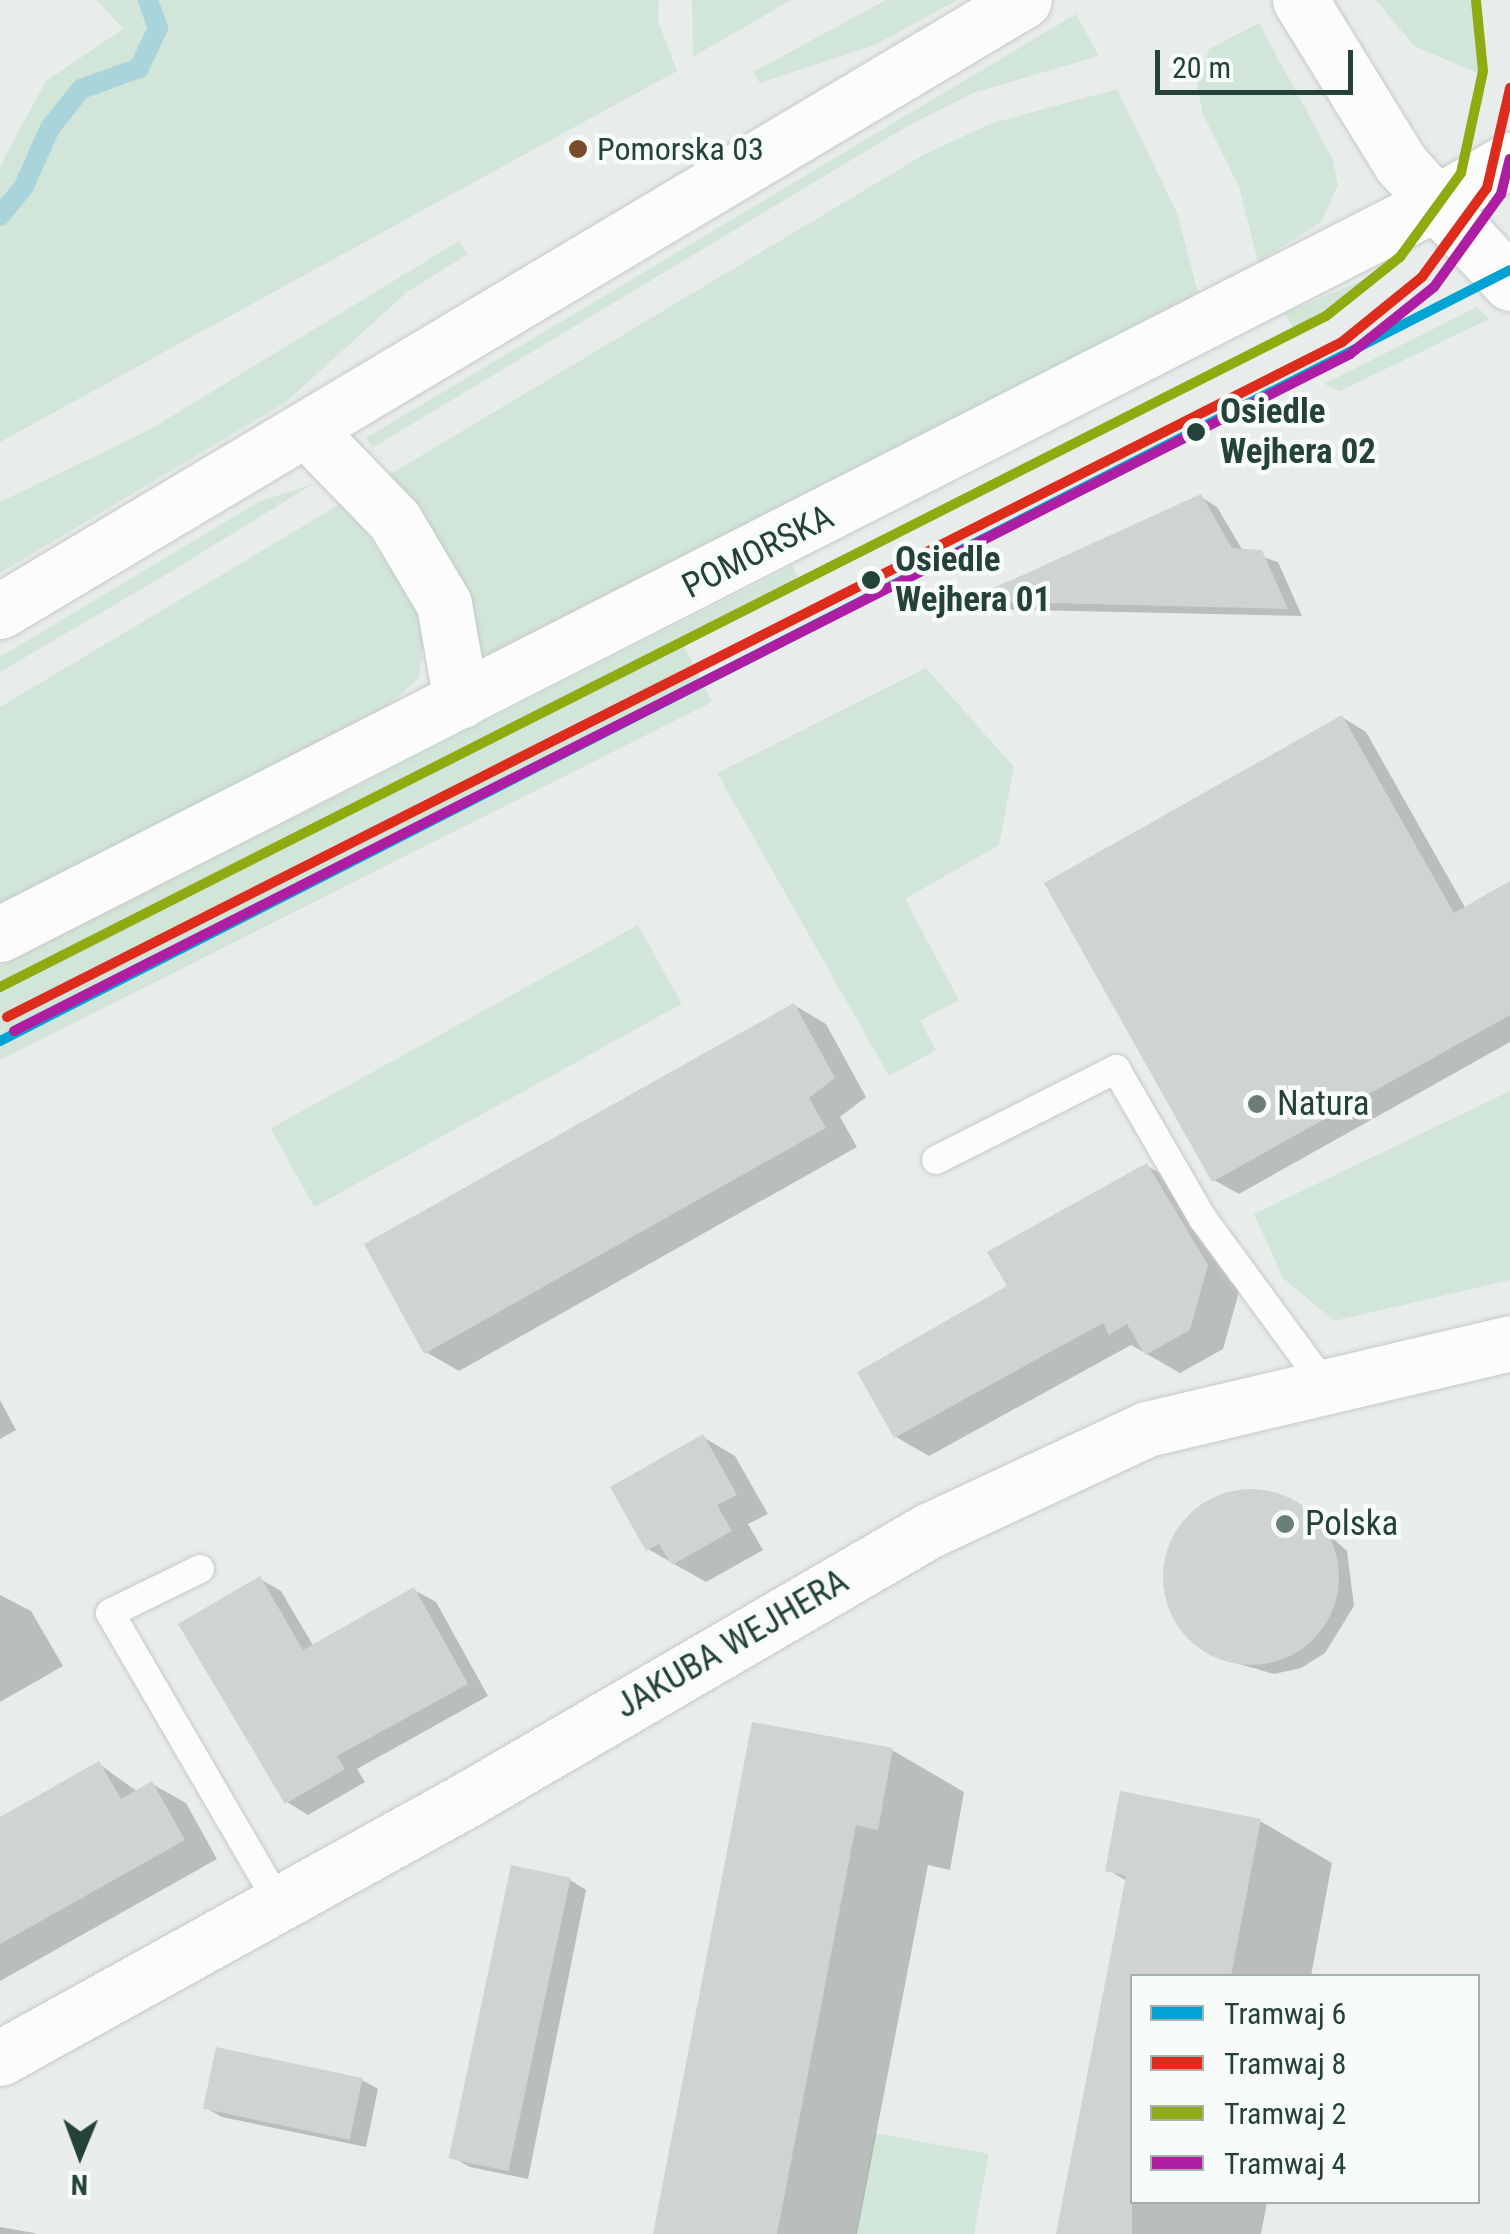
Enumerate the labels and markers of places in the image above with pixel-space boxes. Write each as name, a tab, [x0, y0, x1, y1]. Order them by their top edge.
place label: Pomorska 03	[597, 130, 764, 168]
marker: Pomorska 03	[568, 139, 588, 159]
place label: Osiedle Wejhera 02	[1220, 391, 1376, 473]
marker: Osiedle Wejhera 02	[1181, 417, 1211, 447]
place label: Osiedle Wejhera 01	[895, 539, 1051, 621]
marker: Osiedle Wejhera 01	[856, 565, 886, 595]
place label: Natura	[1277, 1083, 1369, 1125]
marker: Natura	[1246, 1093, 1268, 1115]
place label: Polska	[1305, 1503, 1398, 1545]
marker: Polska	[1274, 1513, 1296, 1535]

